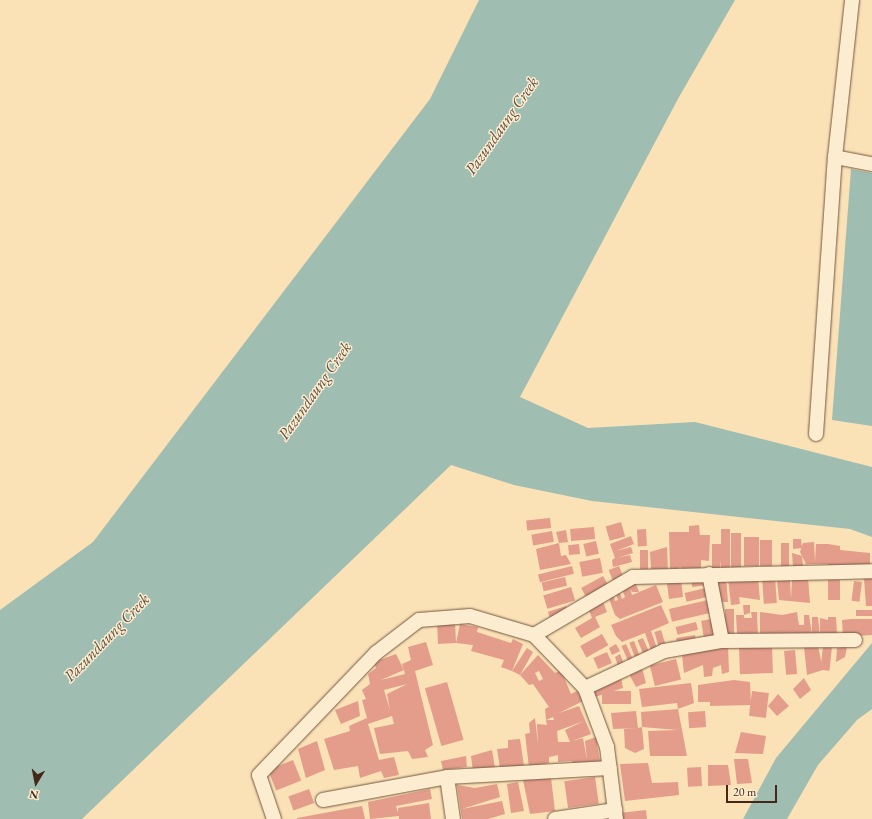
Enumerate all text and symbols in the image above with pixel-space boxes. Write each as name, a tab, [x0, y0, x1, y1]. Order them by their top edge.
water label: Pazundaung Creek	[461, 74, 543, 178]
water label: Pazundaung Creek	[274, 339, 356, 443]
water label: Pazundaung Creek	[60, 590, 154, 686]
north arrow	[16, 763, 56, 803]
scale bar	[728, 777, 779, 803]
text: 20 m	[733, 784, 756, 800]
text: N	[28, 787, 40, 802]

